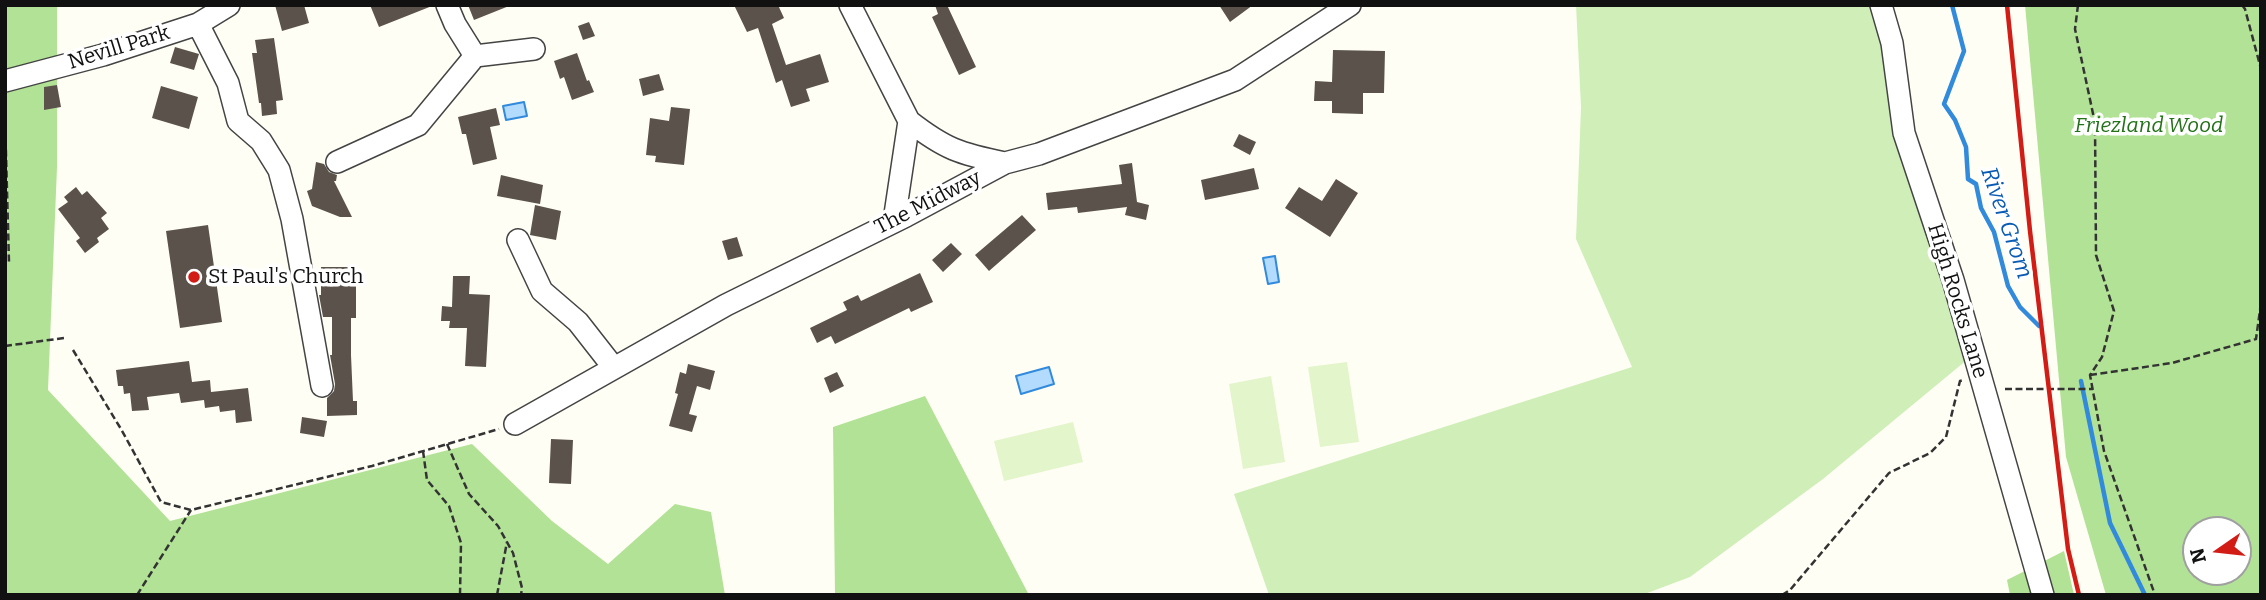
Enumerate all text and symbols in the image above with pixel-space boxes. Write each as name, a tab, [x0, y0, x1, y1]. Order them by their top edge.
street label: Nevill Park	[65, 21, 173, 75]
park label: Friezland Wood	[2075, 113, 2223, 139]
water label: River Grom	[1974, 164, 2038, 282]
street label: The Midway	[871, 165, 985, 241]
street label: High Rocks Lane	[1921, 221, 1993, 381]
place label: St Paul's Church	[208, 264, 364, 290]
marker: St Paul's Church	[186, 269, 202, 285]
north arrow	[2182, 516, 2252, 586]
text: N	[2185, 546, 2211, 566]

